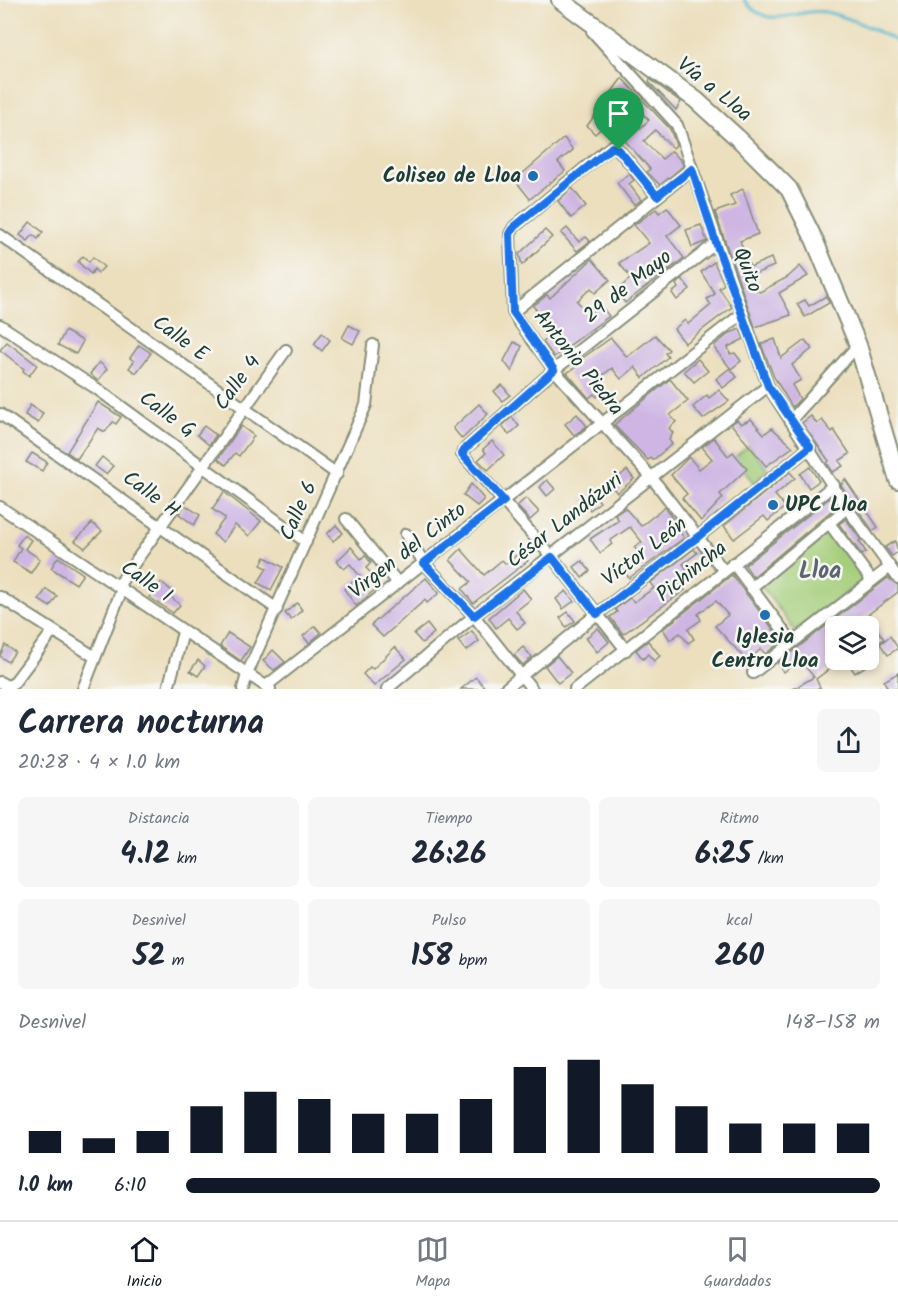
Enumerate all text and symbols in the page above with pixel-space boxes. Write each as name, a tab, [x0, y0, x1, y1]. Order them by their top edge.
street label: Vía a Lloa	[669, 49, 759, 131]
pin	[593, 88, 644, 150]
icon: arrive	[602, 97, 635, 130]
place label: Coliseo de Lloa	[383, 160, 521, 193]
marker: Coliseo de Lloa	[526, 169, 540, 183]
street label: 29 de Mayo	[576, 242, 680, 332]
street label: Quito	[723, 243, 771, 297]
street label: Antonio Piedra	[525, 303, 631, 423]
street label: Calle E	[145, 307, 216, 371]
street label: Calle 4	[206, 348, 270, 418]
street label: Calle G	[132, 383, 202, 447]
street label: Calle H	[115, 463, 187, 527]
street label: César Landázuri	[500, 464, 631, 577]
street label: Calle 6	[271, 476, 327, 546]
place label: UPC Lloa	[785, 489, 868, 522]
street label: Virgen del Cinto	[342, 494, 474, 608]
marker: UPC Lloa	[766, 498, 780, 512]
street label: Víctor León	[595, 509, 695, 595]
street label: Pichincha	[649, 533, 735, 611]
street label: Calle I	[113, 552, 179, 612]
district label: Lloa	[799, 552, 841, 591]
marker: Iglesia Centro Lloa	[758, 608, 772, 622]
map controls	[825, 616, 879, 670]
button: layers	[825, 616, 879, 670]
place label: Iglesia Centro Lloa	[712, 621, 819, 678]
text: Carrera nocturna	[18, 698, 264, 751]
button: share	[817, 709, 880, 772]
text: 20:28 · 4 × 1.0 km	[18, 747, 180, 779]
text: Distancia	[128, 806, 189, 831]
text: Tiempo	[425, 806, 473, 831]
text: Ritmo	[720, 806, 759, 831]
text: 4.12	[120, 831, 170, 879]
text: 26:26	[412, 831, 486, 879]
text: 6:25	[695, 831, 751, 879]
text: km	[170, 846, 197, 871]
text: /km	[751, 846, 784, 871]
text: Desnivel	[131, 908, 186, 933]
text: Pulso	[432, 908, 466, 933]
text: kcal	[726, 908, 752, 933]
text: 52	[133, 933, 165, 981]
text: 158	[410, 933, 452, 981]
text: 260	[715, 933, 764, 981]
text: m	[165, 948, 185, 973]
text: bpm	[452, 948, 488, 973]
text: Desnivel	[18, 1007, 86, 1039]
text: 148–158 m	[785, 1007, 880, 1039]
text: 1.0 km	[18, 1170, 73, 1202]
text: 6:10	[114, 1170, 146, 1202]
tab: Inicio	[127, 1233, 162, 1294]
tab: Mapa	[415, 1233, 450, 1294]
tab: Guardados	[704, 1233, 771, 1294]

